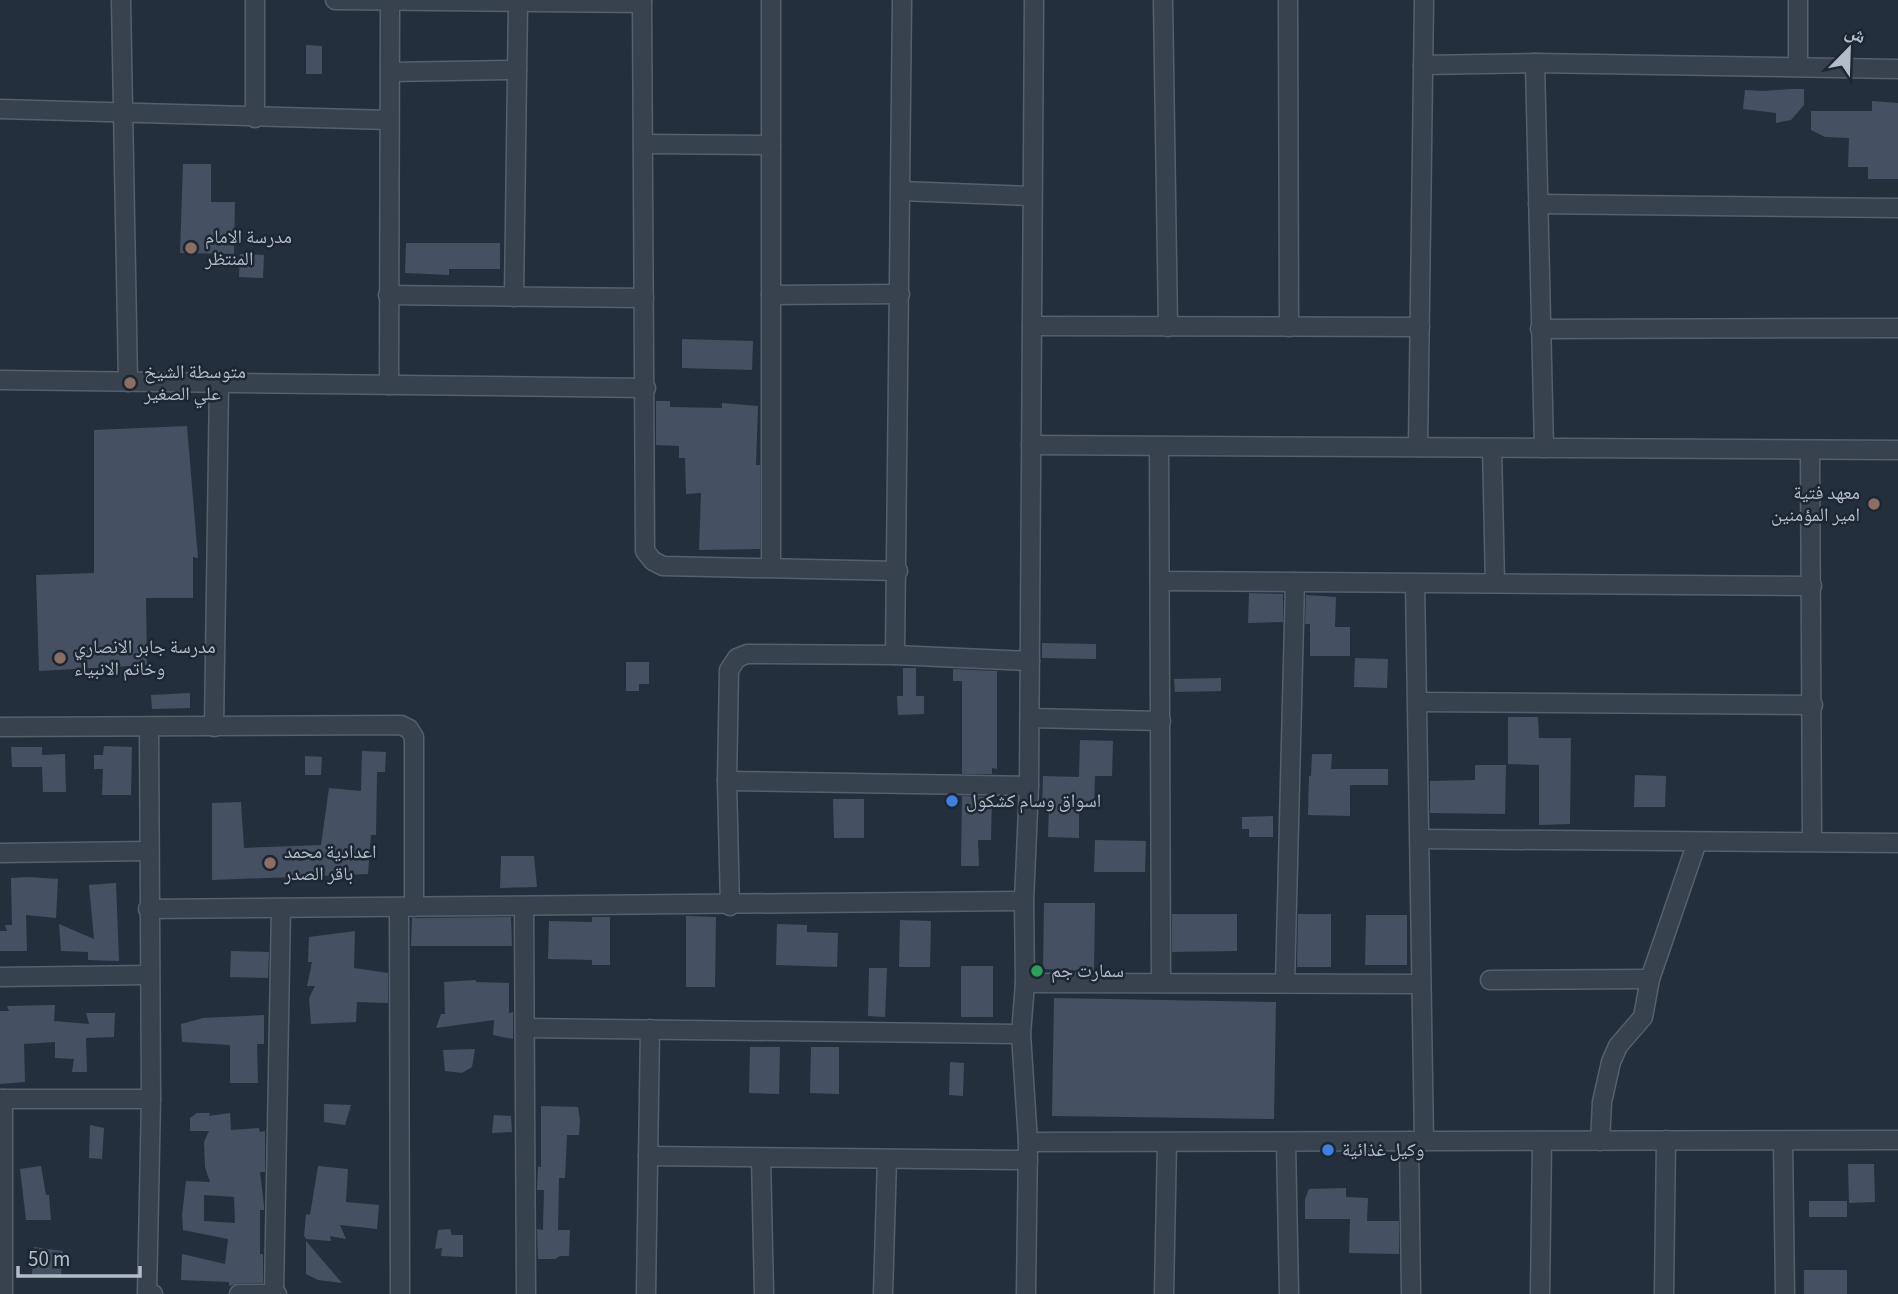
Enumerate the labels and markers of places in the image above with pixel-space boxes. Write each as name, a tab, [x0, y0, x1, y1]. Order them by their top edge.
place label: مدرسة الامام المنتظر	[204, 224, 292, 273]
marker: مدرسة الامام المنتظر	[183, 240, 199, 256]
place label: متوسطة الشيخ علي الصغير	[143, 359, 246, 408]
marker: متوسطة الشيخ علي الصغير	[122, 375, 138, 391]
place label: معهد فتية امير المؤمنين	[1771, 480, 1860, 529]
marker: معهد فتية امير المؤمنين	[1866, 496, 1882, 512]
place label: مدرسة جابر الانصاري وخاتم الانبياء	[74, 634, 216, 683]
marker: مدرسة جابر الانصاري وخاتم الانبياء	[52, 650, 68, 666]
place label: اسواق وسام كشكول	[966, 788, 1101, 815]
marker: اسواق وسام كشكول	[944, 793, 960, 809]
place label: اعدادية محمد باقر الصدر	[283, 839, 377, 888]
marker: اعدادية محمد باقر الصدر	[262, 855, 278, 871]
place label: سمارت جم	[1051, 958, 1124, 985]
marker: سمارت جم	[1029, 963, 1045, 979]
place label: وكيل غذائية	[1342, 1137, 1424, 1164]
marker: وكيل غذائية	[1320, 1142, 1336, 1158]

